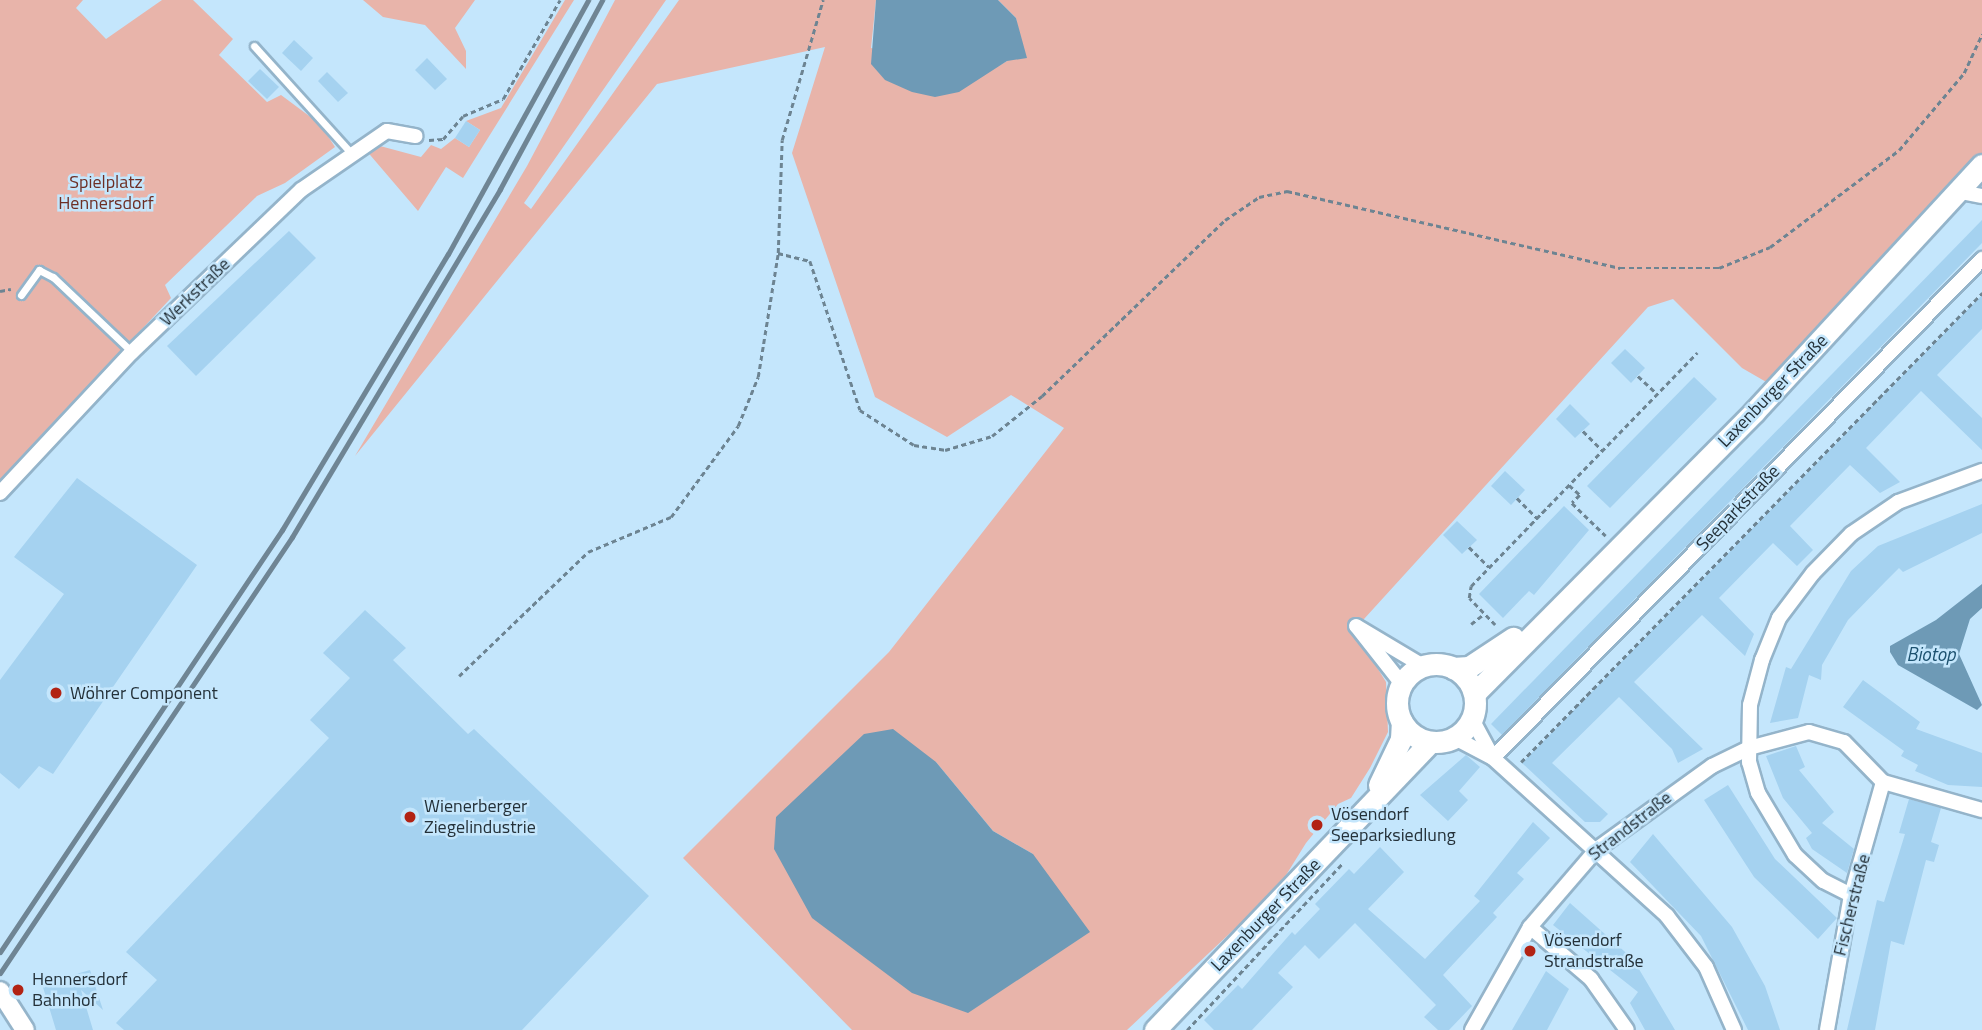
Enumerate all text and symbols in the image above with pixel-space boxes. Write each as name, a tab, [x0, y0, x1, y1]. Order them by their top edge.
park label: Spielplatz Hennersdorf	[58, 172, 154, 214]
street label: Werkstraße	[156, 253, 234, 331]
street label: Laxenburger Straße	[1714, 330, 1832, 452]
street label: Seeparkstraße	[1692, 461, 1784, 555]
water label: Biotop	[1906, 643, 1956, 665]
place label: Wöhrer Component	[70, 682, 218, 704]
marker: Wöhrer Component	[48, 685, 64, 701]
street label: Strandstraße	[1584, 787, 1676, 865]
place label: Wienerberger Ziegelindustrie	[424, 796, 536, 838]
place label: Vösendorf Seeparksiedlung	[1331, 804, 1456, 846]
marker: Wienerberger Ziegelindustrie	[402, 809, 418, 825]
marker: Vösendorf Seeparksiedlung	[1309, 817, 1325, 833]
street label: Fischerstraße	[1829, 852, 1875, 958]
street label: Laxenburger Straße	[1207, 854, 1325, 976]
place label: Vösendorf Strandstraße	[1544, 930, 1644, 972]
marker: Vösendorf Strandstraße	[1522, 943, 1538, 959]
place label: Hennersdorf Bahnhof	[32, 969, 127, 1012]
marker: Hennersdorf Bahnhof	[10, 982, 26, 998]

